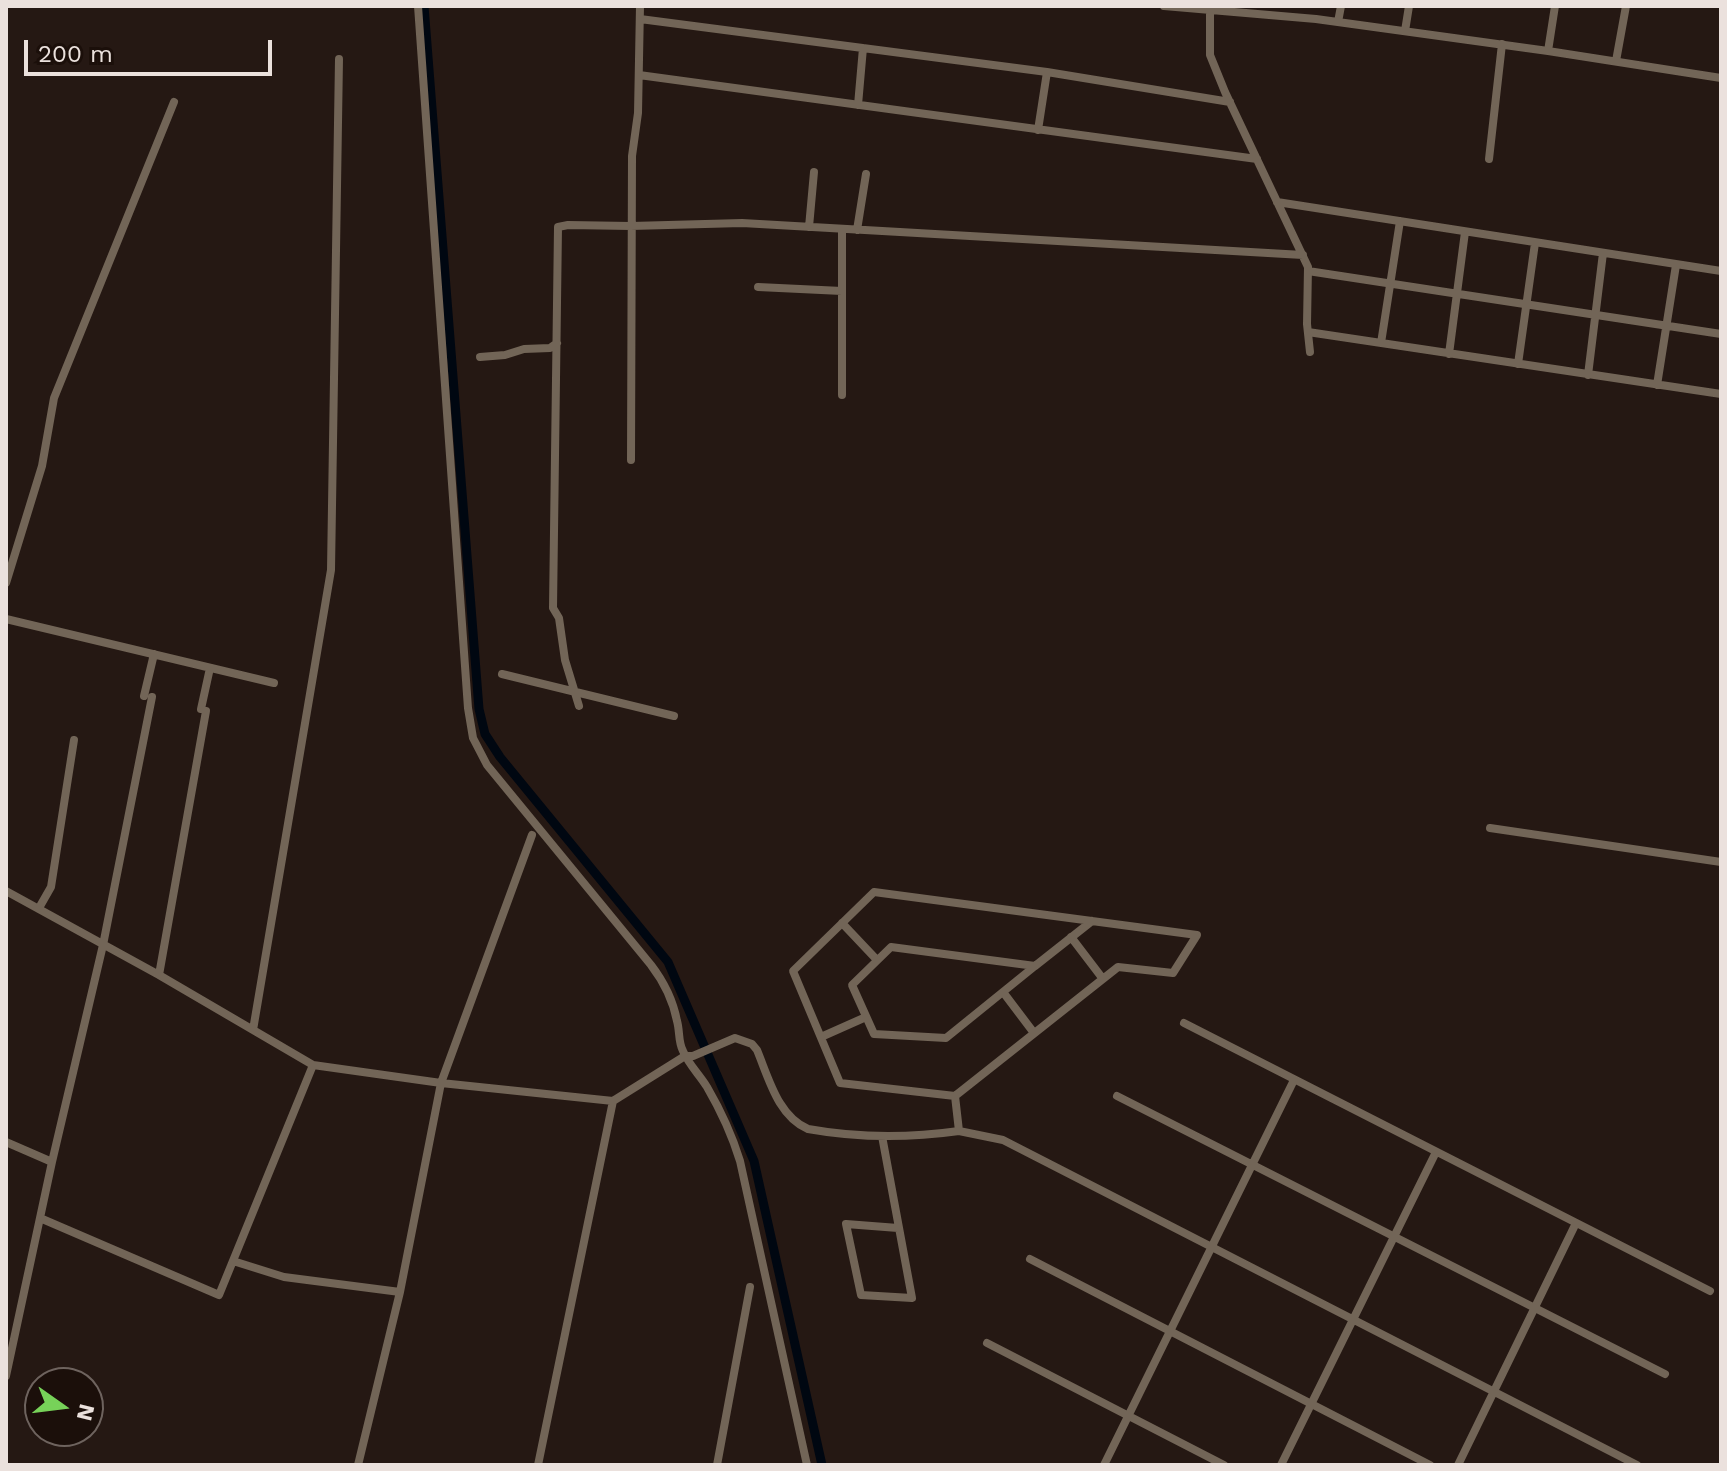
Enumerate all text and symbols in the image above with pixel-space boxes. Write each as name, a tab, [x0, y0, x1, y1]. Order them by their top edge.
scale bar	[28, 24, 276, 74]
text: 200 m	[38, 40, 113, 68]
north arrow	[24, 1367, 104, 1447]
text: N	[72, 1402, 100, 1423]

